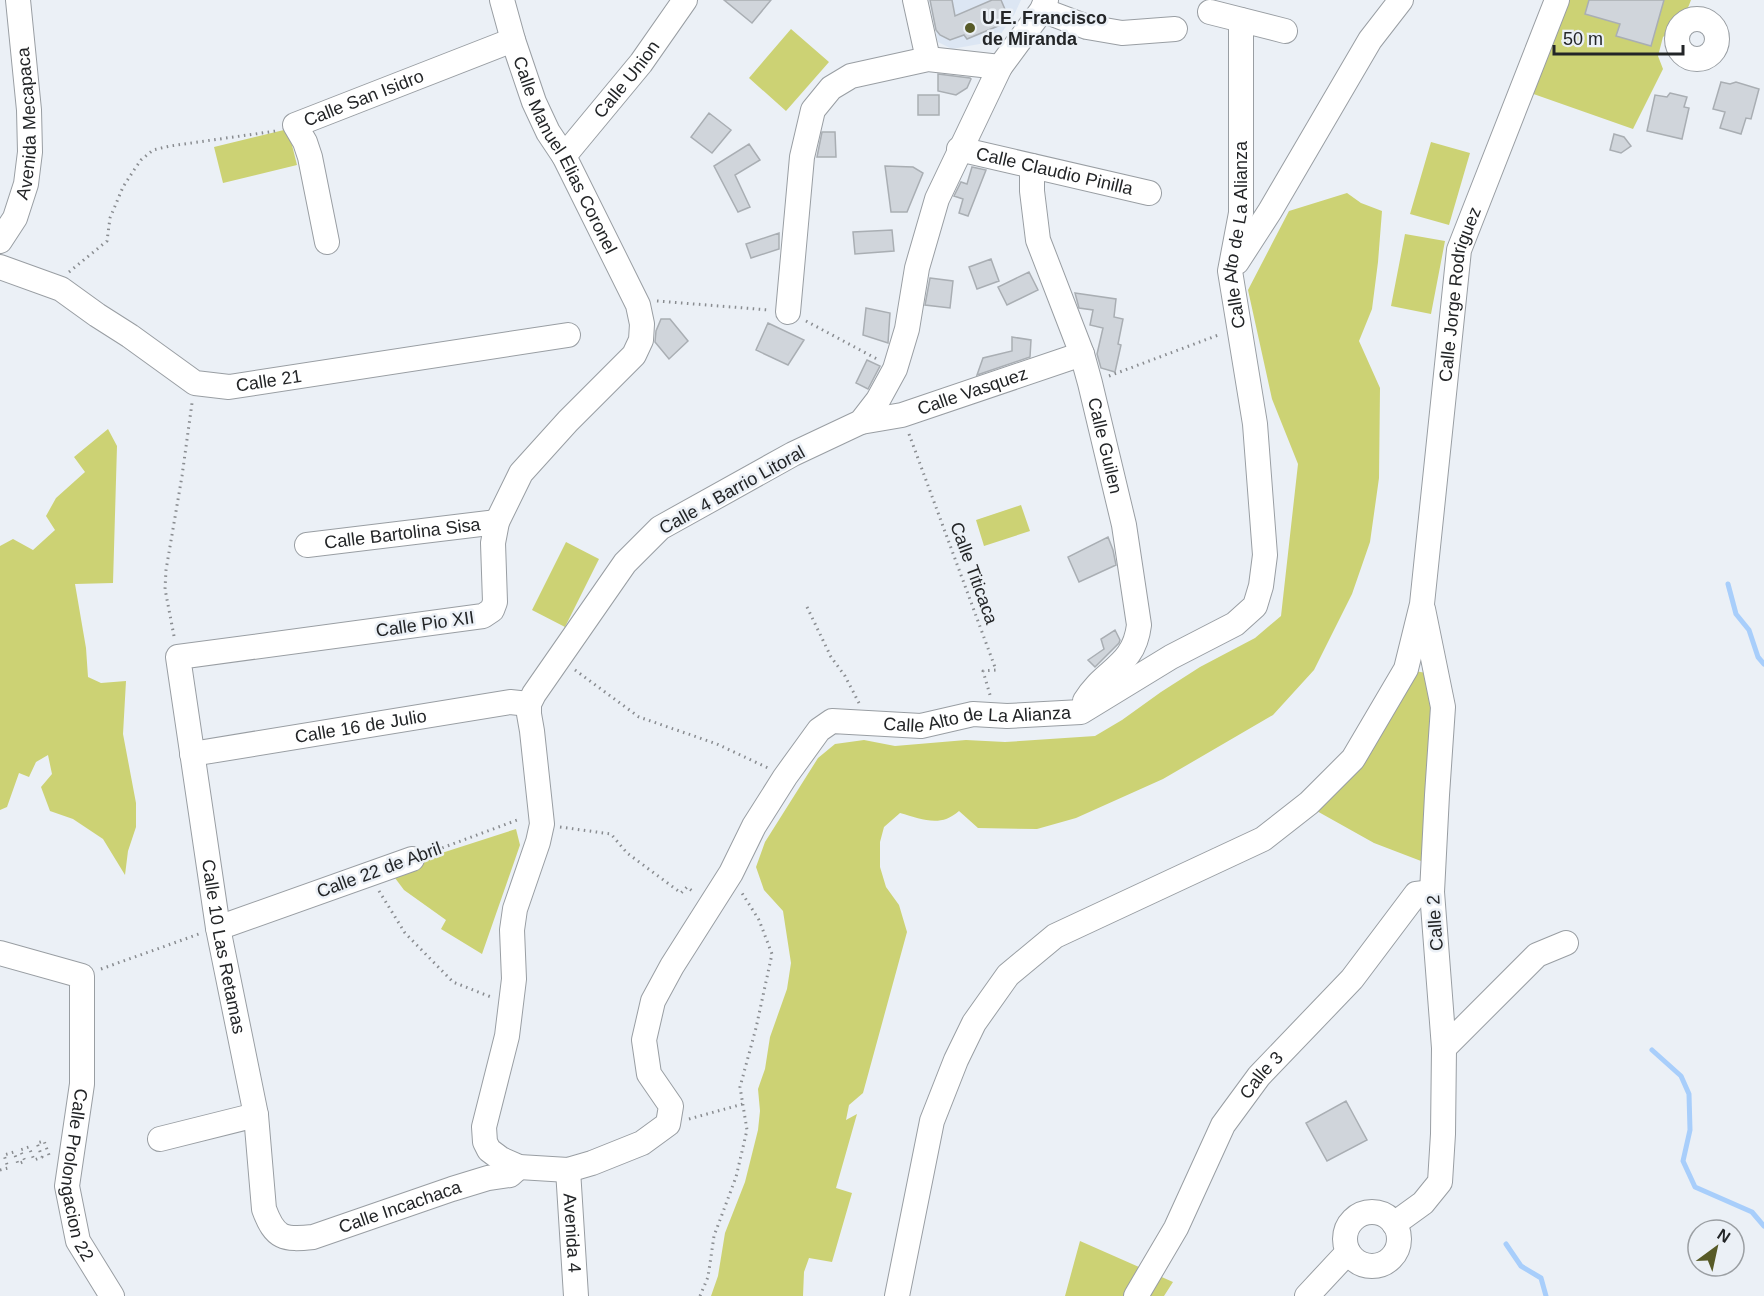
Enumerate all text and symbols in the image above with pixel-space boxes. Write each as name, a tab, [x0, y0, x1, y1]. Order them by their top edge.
place label: U.E. Francisco de Miranda	[982, 8, 1107, 49]
scale bar	[1554, 18, 1683, 56]
marker: U.E. Francisco de Miranda	[963, 21, 977, 35]
text: 50 m	[1563, 29, 1603, 49]
street label: Calle Union	[590, 37, 663, 122]
street label: Avenida Mecapaca	[12, 45, 40, 202]
street label: Calle Manuel Elias Coronel	[509, 54, 621, 257]
street label: Calle San Isidro	[301, 66, 427, 131]
street label: Calle Alto de La Alianza	[1220, 140, 1251, 330]
street label: Calle Claudio Pinilla	[974, 143, 1136, 199]
street label: Calle Jorge Rodriguez	[1435, 204, 1485, 383]
street label: Calle Vasquez	[915, 363, 1030, 419]
street label: Calle 21	[235, 366, 303, 396]
street label: Calle Guilen	[1084, 396, 1126, 496]
street label: Calle 4 Barrio Litoral	[656, 442, 808, 538]
street label: Calle Bartolina Sisa	[323, 514, 483, 553]
street label: Calle Titicaca	[946, 519, 1002, 628]
street label: Calle Pio XII	[375, 607, 475, 641]
street label: Calle Alto de La Alianza	[883, 703, 1073, 736]
street label: Calle 16 de Julio	[293, 706, 428, 747]
street label: Calle 22 de Abril	[314, 838, 444, 902]
street label: Calle 10 Las Retamas	[198, 858, 249, 1036]
street label: Calle 2	[1423, 894, 1447, 952]
street label: Calle 3	[1236, 1047, 1287, 1103]
street label: Calle Prolongacion 22	[57, 1087, 98, 1265]
street label: Calle Incachaca	[336, 1177, 464, 1237]
street label: Avenida 4	[559, 1192, 584, 1273]
north arrow	[1686, 1218, 1746, 1278]
text: N	[1714, 1226, 1733, 1246]

